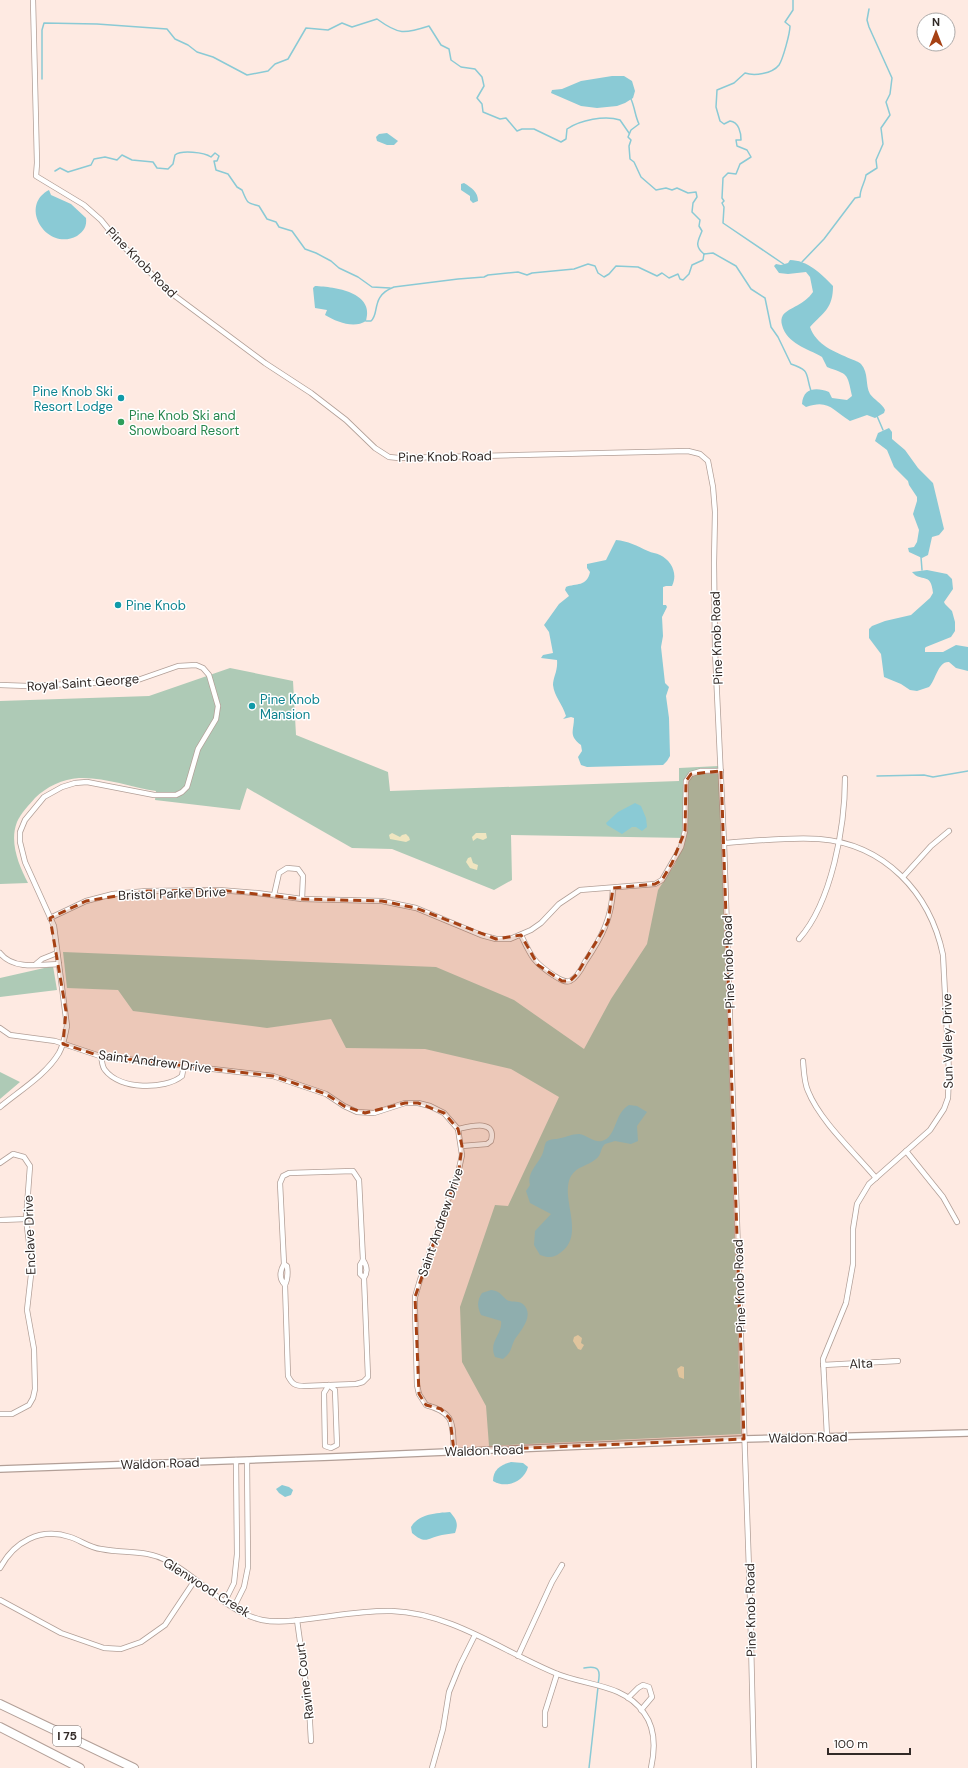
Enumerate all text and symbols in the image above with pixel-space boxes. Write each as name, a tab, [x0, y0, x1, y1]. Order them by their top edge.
north arrow	[916, 12, 956, 52]
text: N	[932, 15, 940, 29]
street label: Pine Knob Road	[103, 223, 181, 301]
place label: Pine Knob Ski Resort Lodge	[32, 383, 113, 415]
marker: Pine Knob Ski Resort Lodge	[116, 393, 126, 403]
place label: Pine Knob Ski and Snowboard Resort	[129, 407, 239, 439]
marker: Pine Knob Ski and Snowboard Resort	[116, 417, 126, 427]
street label: Pine Knob Road	[398, 447, 492, 466]
street label: Pine Knob Road	[706, 591, 727, 685]
place label: Pine Knob	[126, 597, 186, 614]
marker: Pine Knob	[113, 600, 123, 610]
street label: Royal Saint George	[26, 670, 140, 695]
place label: Pine Knob Mansion	[260, 691, 320, 723]
marker: Pine Knob Mansion	[247, 701, 257, 711]
street label: Bristol Parke Drive	[118, 883, 226, 904]
street label: Pine Knob Road	[718, 915, 739, 1009]
street label: Sun Valley Drive	[938, 993, 957, 1089]
street label: Saint Andrew Drive	[97, 1046, 212, 1077]
street label: Saint Andrew Drive	[414, 1166, 467, 1279]
street label: Enclave Drive	[20, 1195, 39, 1275]
street label: Pine Knob Road	[729, 1239, 750, 1333]
street label: Alta	[849, 1354, 873, 1373]
street label: Waldon Road	[768, 1428, 848, 1447]
street label: Waldon Road	[444, 1441, 524, 1460]
street label: Waldon Road	[120, 1454, 200, 1473]
street label: Glenwood Creek	[160, 1554, 254, 1621]
street label: Pine Knob Road	[741, 1563, 760, 1657]
street label: Ravine Court	[291, 1642, 318, 1720]
road number: I 75	[53, 1726, 81, 1746]
scale bar	[828, 1730, 910, 1756]
text: 100 m	[834, 1736, 868, 1752]

